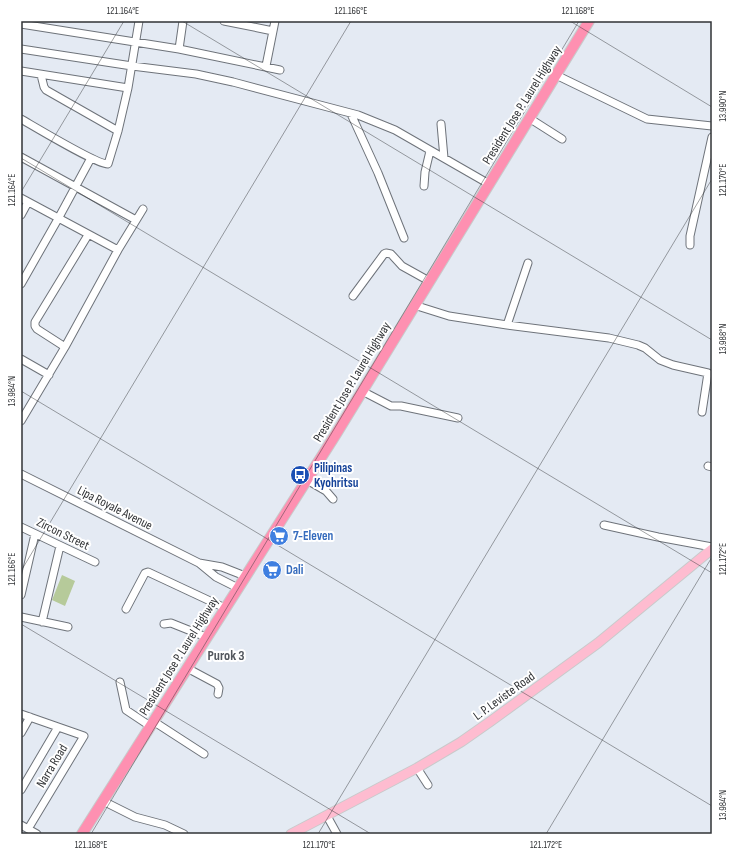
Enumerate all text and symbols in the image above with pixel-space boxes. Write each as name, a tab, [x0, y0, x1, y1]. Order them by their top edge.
text: 121.164°E	[107, 5, 139, 17]
text: 121.166°E	[335, 5, 367, 17]
text: 121.168°E	[562, 5, 594, 17]
street label: President Jose P. Laurel Highway	[479, 43, 565, 167]
text: 13.990°N	[717, 91, 729, 121]
text: 121.170°E	[717, 164, 729, 196]
text: 121.164°E	[6, 174, 18, 206]
street label: President Jose P. Laurel Highway	[310, 319, 394, 445]
text: 13.988°N	[717, 324, 729, 354]
text: 13.984°N	[6, 376, 18, 406]
place label: Pilipinas Kyohritsu	[314, 460, 359, 491]
bus stop icon: Pilipinas Kyohritsu	[289, 464, 311, 486]
street label: Lipa Royale Avenue	[75, 482, 155, 534]
street label: Zircon Street	[34, 514, 92, 554]
supermarket icon: 7-Eleven	[268, 525, 290, 547]
place label: 7-Eleven	[293, 528, 334, 544]
text: 121.172°E	[717, 543, 729, 575]
text: 121.166°E	[6, 553, 18, 585]
supermarket icon: Dali	[261, 559, 283, 581]
place label: Dali	[286, 562, 304, 578]
street label: President Jose P. Laurel Highway	[136, 594, 222, 718]
district label: Purok 3	[207, 647, 245, 664]
street label: L. P. Leviste Road	[470, 668, 538, 724]
street label: Narra Road	[33, 741, 71, 791]
text: 13.984°N	[717, 790, 729, 820]
text: 121.168°E	[75, 839, 107, 851]
text: 121.170°E	[303, 839, 335, 851]
text: 121.172°E	[530, 839, 562, 851]

